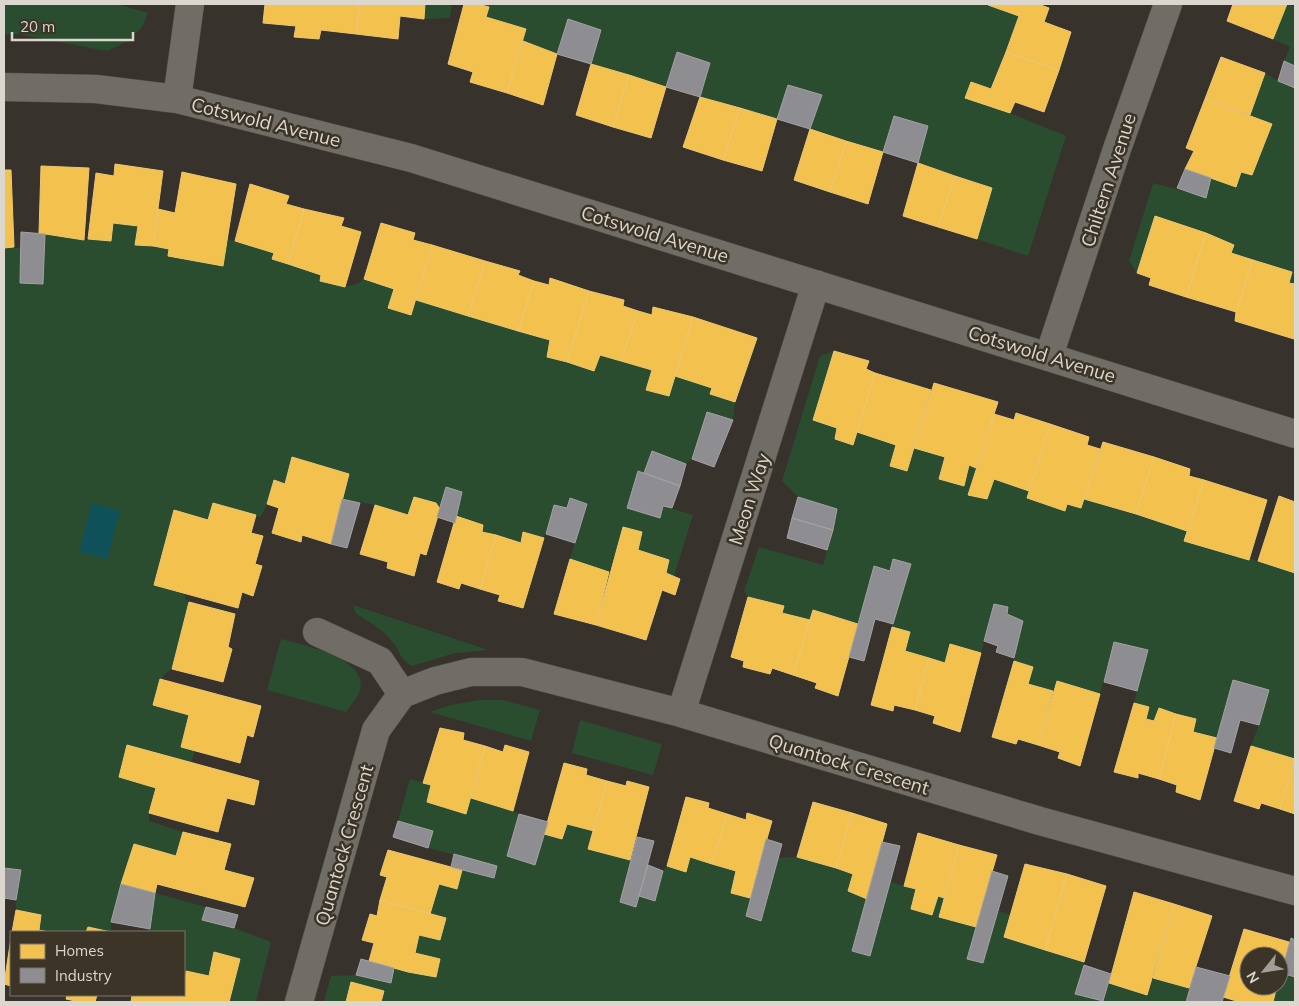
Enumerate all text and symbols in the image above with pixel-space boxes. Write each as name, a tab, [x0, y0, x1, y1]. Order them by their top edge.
scale bar	[12, 10, 134, 42]
text: 20 m	[20, 17, 55, 36]
street label: Cotswold Avenue	[189, 92, 343, 152]
street label: Chiltern Avenue	[1075, 110, 1141, 250]
street label: Cotswold Avenue	[578, 200, 732, 268]
street label: Cotswold Avenue	[965, 320, 1119, 388]
street label: Meon Way	[723, 450, 775, 548]
street label: Quantock Crescent	[766, 728, 932, 800]
street label: Quantock Crescent	[310, 761, 379, 928]
legend	[10, 931, 185, 996]
text: Homes	[55, 941, 104, 960]
north arrow	[1239, 946, 1289, 996]
text: Industry	[55, 966, 112, 985]
text: N	[1242, 968, 1263, 987]

